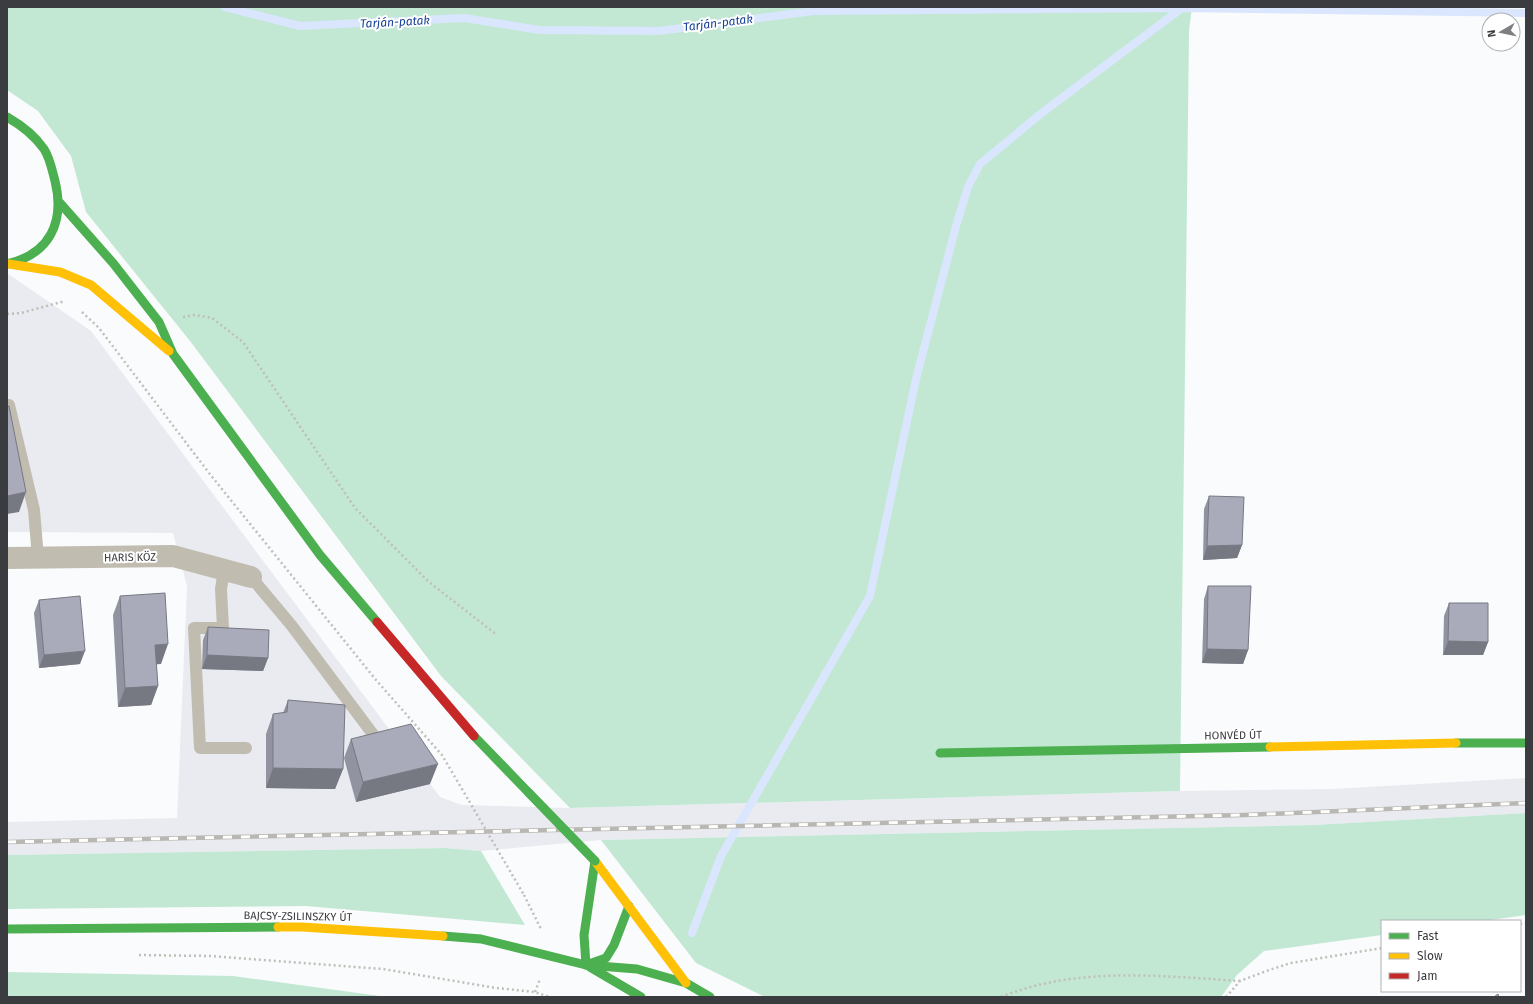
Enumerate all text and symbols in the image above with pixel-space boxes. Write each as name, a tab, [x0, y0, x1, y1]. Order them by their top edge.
water label: Tarján-patak	[682, 12, 754, 34]
north arrow	[1481, 12, 1521, 52]
water label: Tarján-patak	[360, 13, 431, 31]
text: N	[1485, 29, 1499, 38]
street label: HARIS KÖZ	[104, 550, 156, 564]
street label: HONVÉD ÚT	[1204, 727, 1262, 743]
street label: BAJCSY-ZSILINSZKY ÚT	[244, 908, 353, 924]
legend	[1381, 920, 1521, 992]
text: Fast	[1417, 929, 1439, 943]
text: Slow	[1417, 949, 1443, 963]
text: Jam	[1417, 969, 1437, 983]

